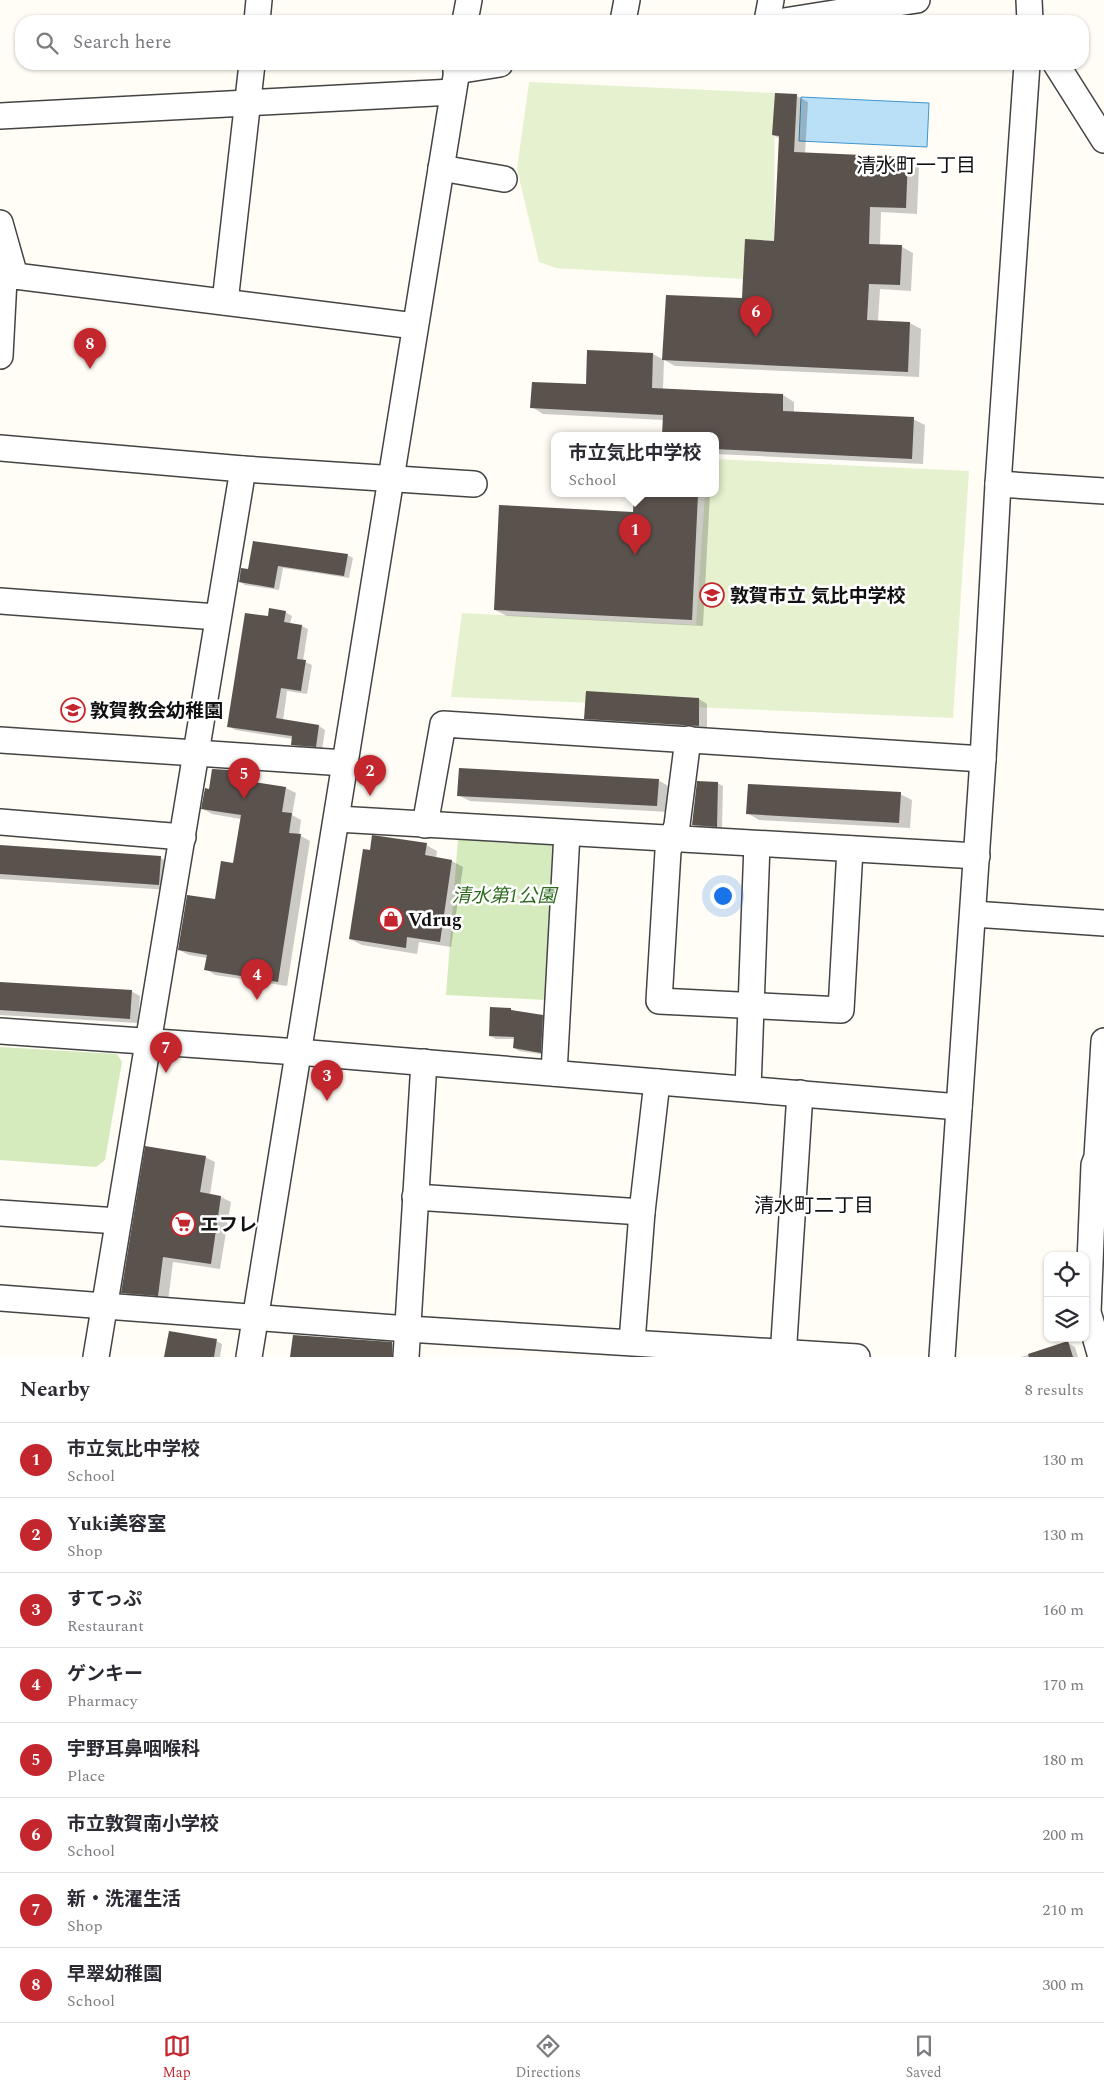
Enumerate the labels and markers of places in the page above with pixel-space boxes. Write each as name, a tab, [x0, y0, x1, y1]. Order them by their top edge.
pin: 6	[740, 296, 772, 337]
pin: 8	[74, 328, 106, 369]
pin: 1	[619, 514, 651, 555]
school or university icon: 敦賀市立 気比中学校	[699, 582, 725, 608]
place label: 敦賀市立 気比中学校	[730, 582, 906, 611]
school or university icon: 敦賀教会幼稚園	[60, 697, 86, 723]
place label: 敦賀教会幼稚園	[90, 697, 223, 726]
pin: 2	[354, 755, 386, 796]
pin: 5	[228, 758, 260, 799]
shop icon: Vdrug	[378, 906, 404, 932]
place label: Vdrug	[408, 906, 462, 935]
pin: 4	[241, 959, 273, 1000]
pin: 7	[150, 1032, 182, 1073]
pin: 3	[311, 1060, 343, 1101]
supermarket icon: エフレ	[170, 1211, 196, 1237]
place label: エフレ	[200, 1211, 257, 1240]

